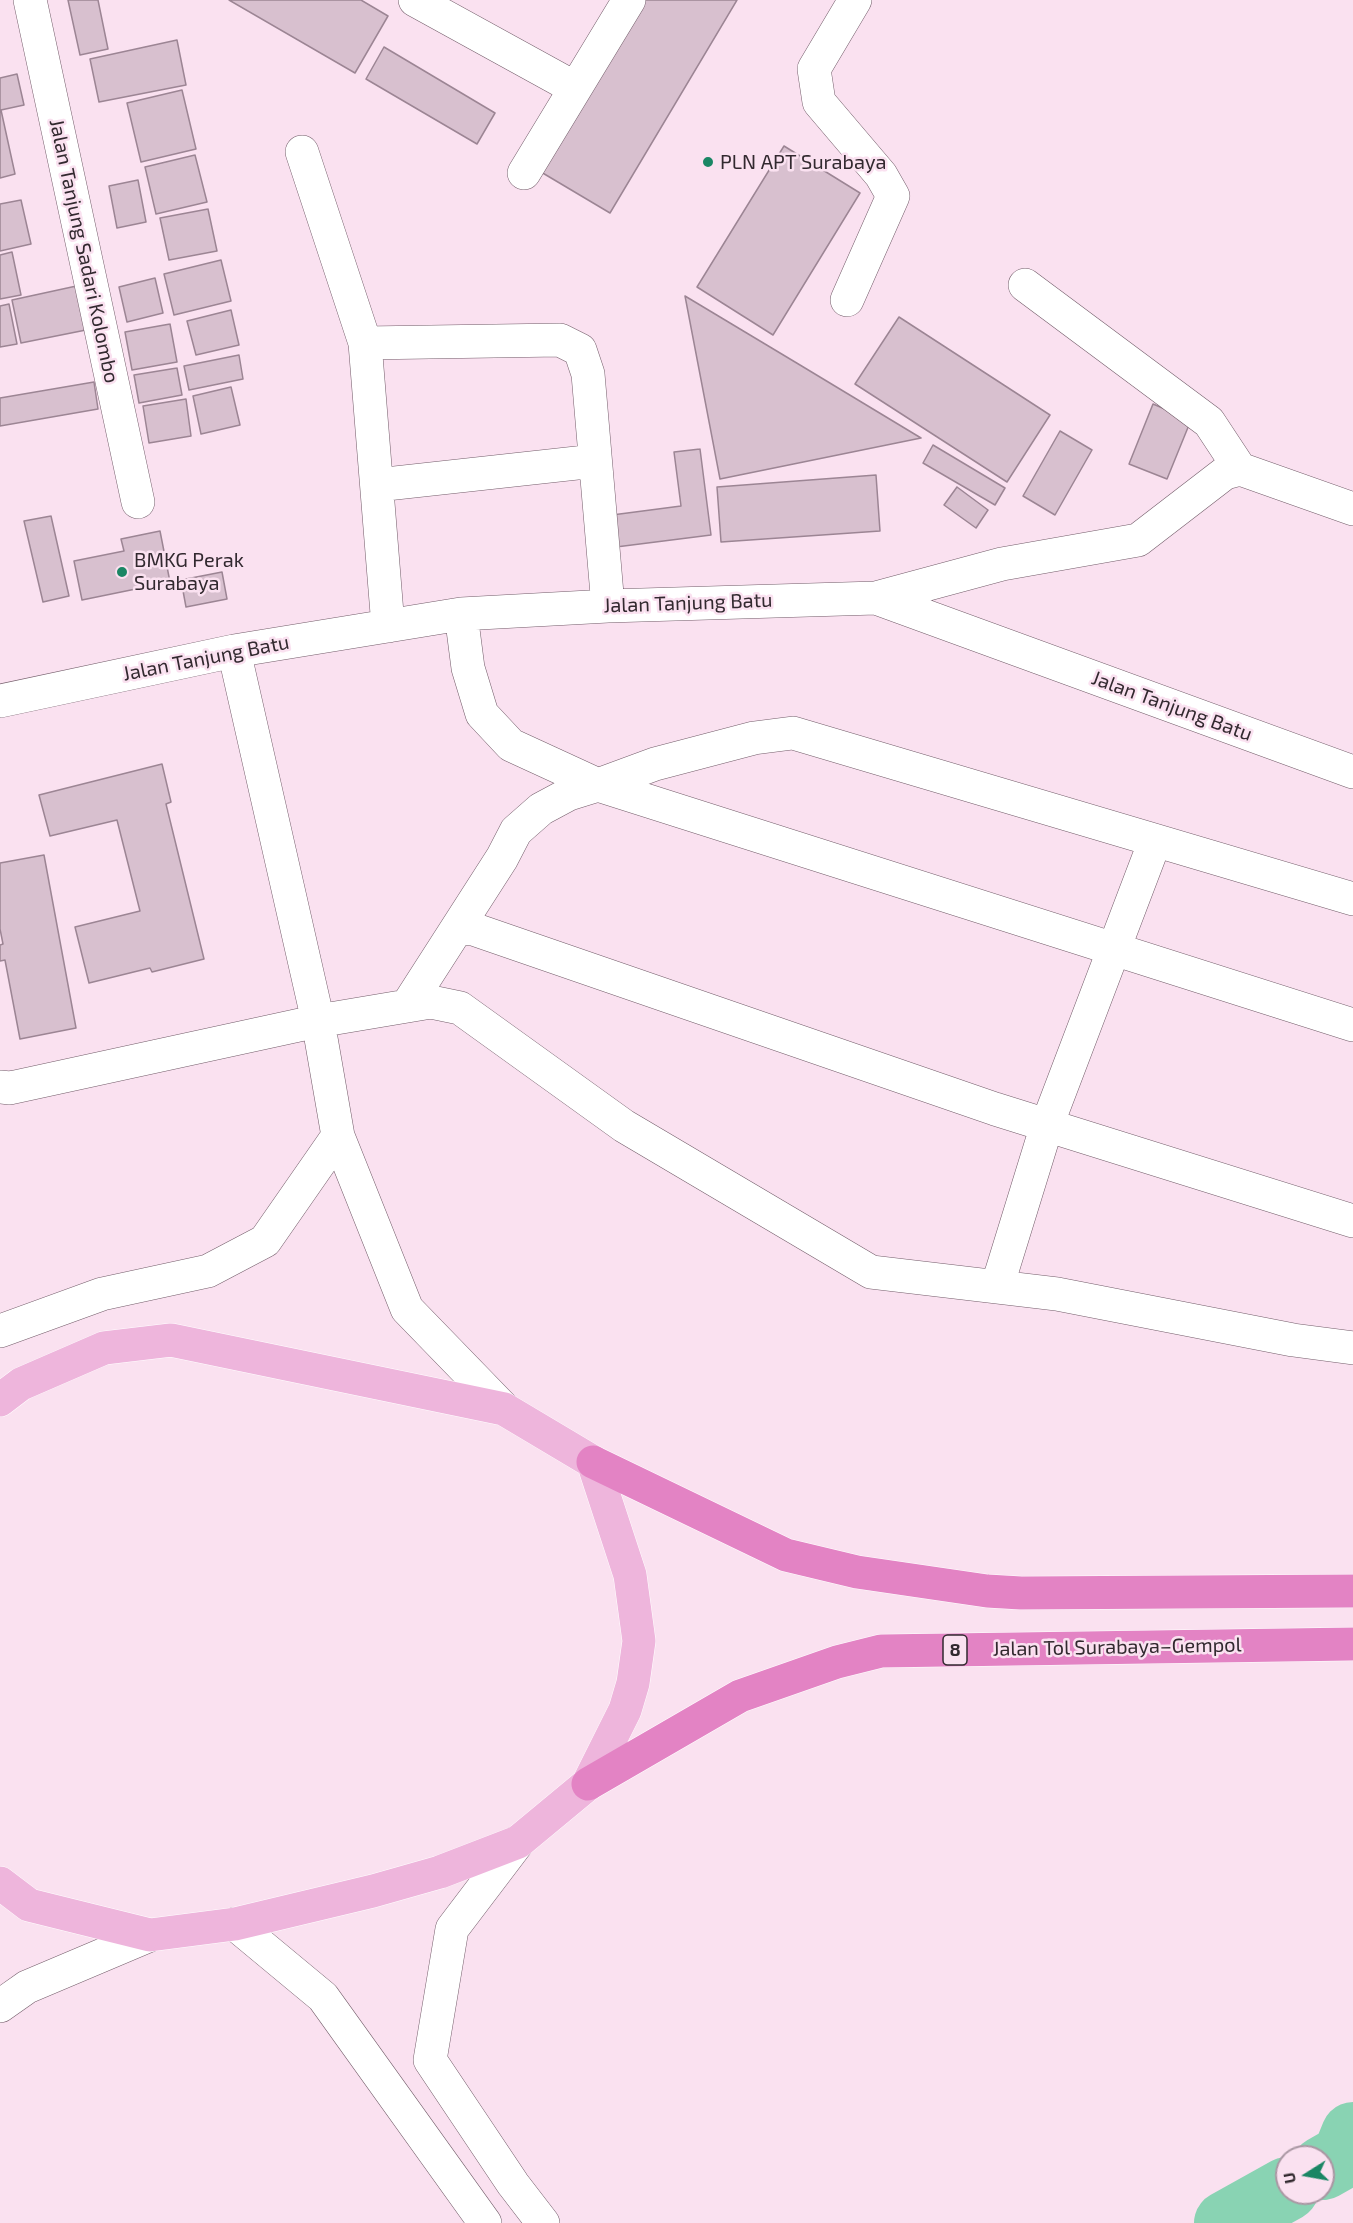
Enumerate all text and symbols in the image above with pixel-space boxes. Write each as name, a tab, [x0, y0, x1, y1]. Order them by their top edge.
street label: Jalan Tanjung Sadari Kolombo	[44, 117, 124, 385]
place label: PLN APT Surabaya	[720, 150, 886, 174]
marker: PLN APT Surabaya	[701, 155, 715, 169]
place label: BMKG Perak Surabaya	[134, 548, 244, 595]
marker: BMKG Perak Surabaya	[115, 565, 129, 579]
street label: Jalan Tanjung Batu	[603, 588, 773, 618]
street label: Jalan Tanjung Batu	[121, 630, 291, 686]
street label: Jalan Tanjung Batu	[1088, 666, 1256, 746]
street label: Jalan Tol Surabaya–Gempol	[992, 1633, 1242, 1661]
road number: 8	[943, 1635, 967, 1665]
north arrow	[1275, 2145, 1335, 2205]
text: U	[1278, 2171, 1299, 2185]

